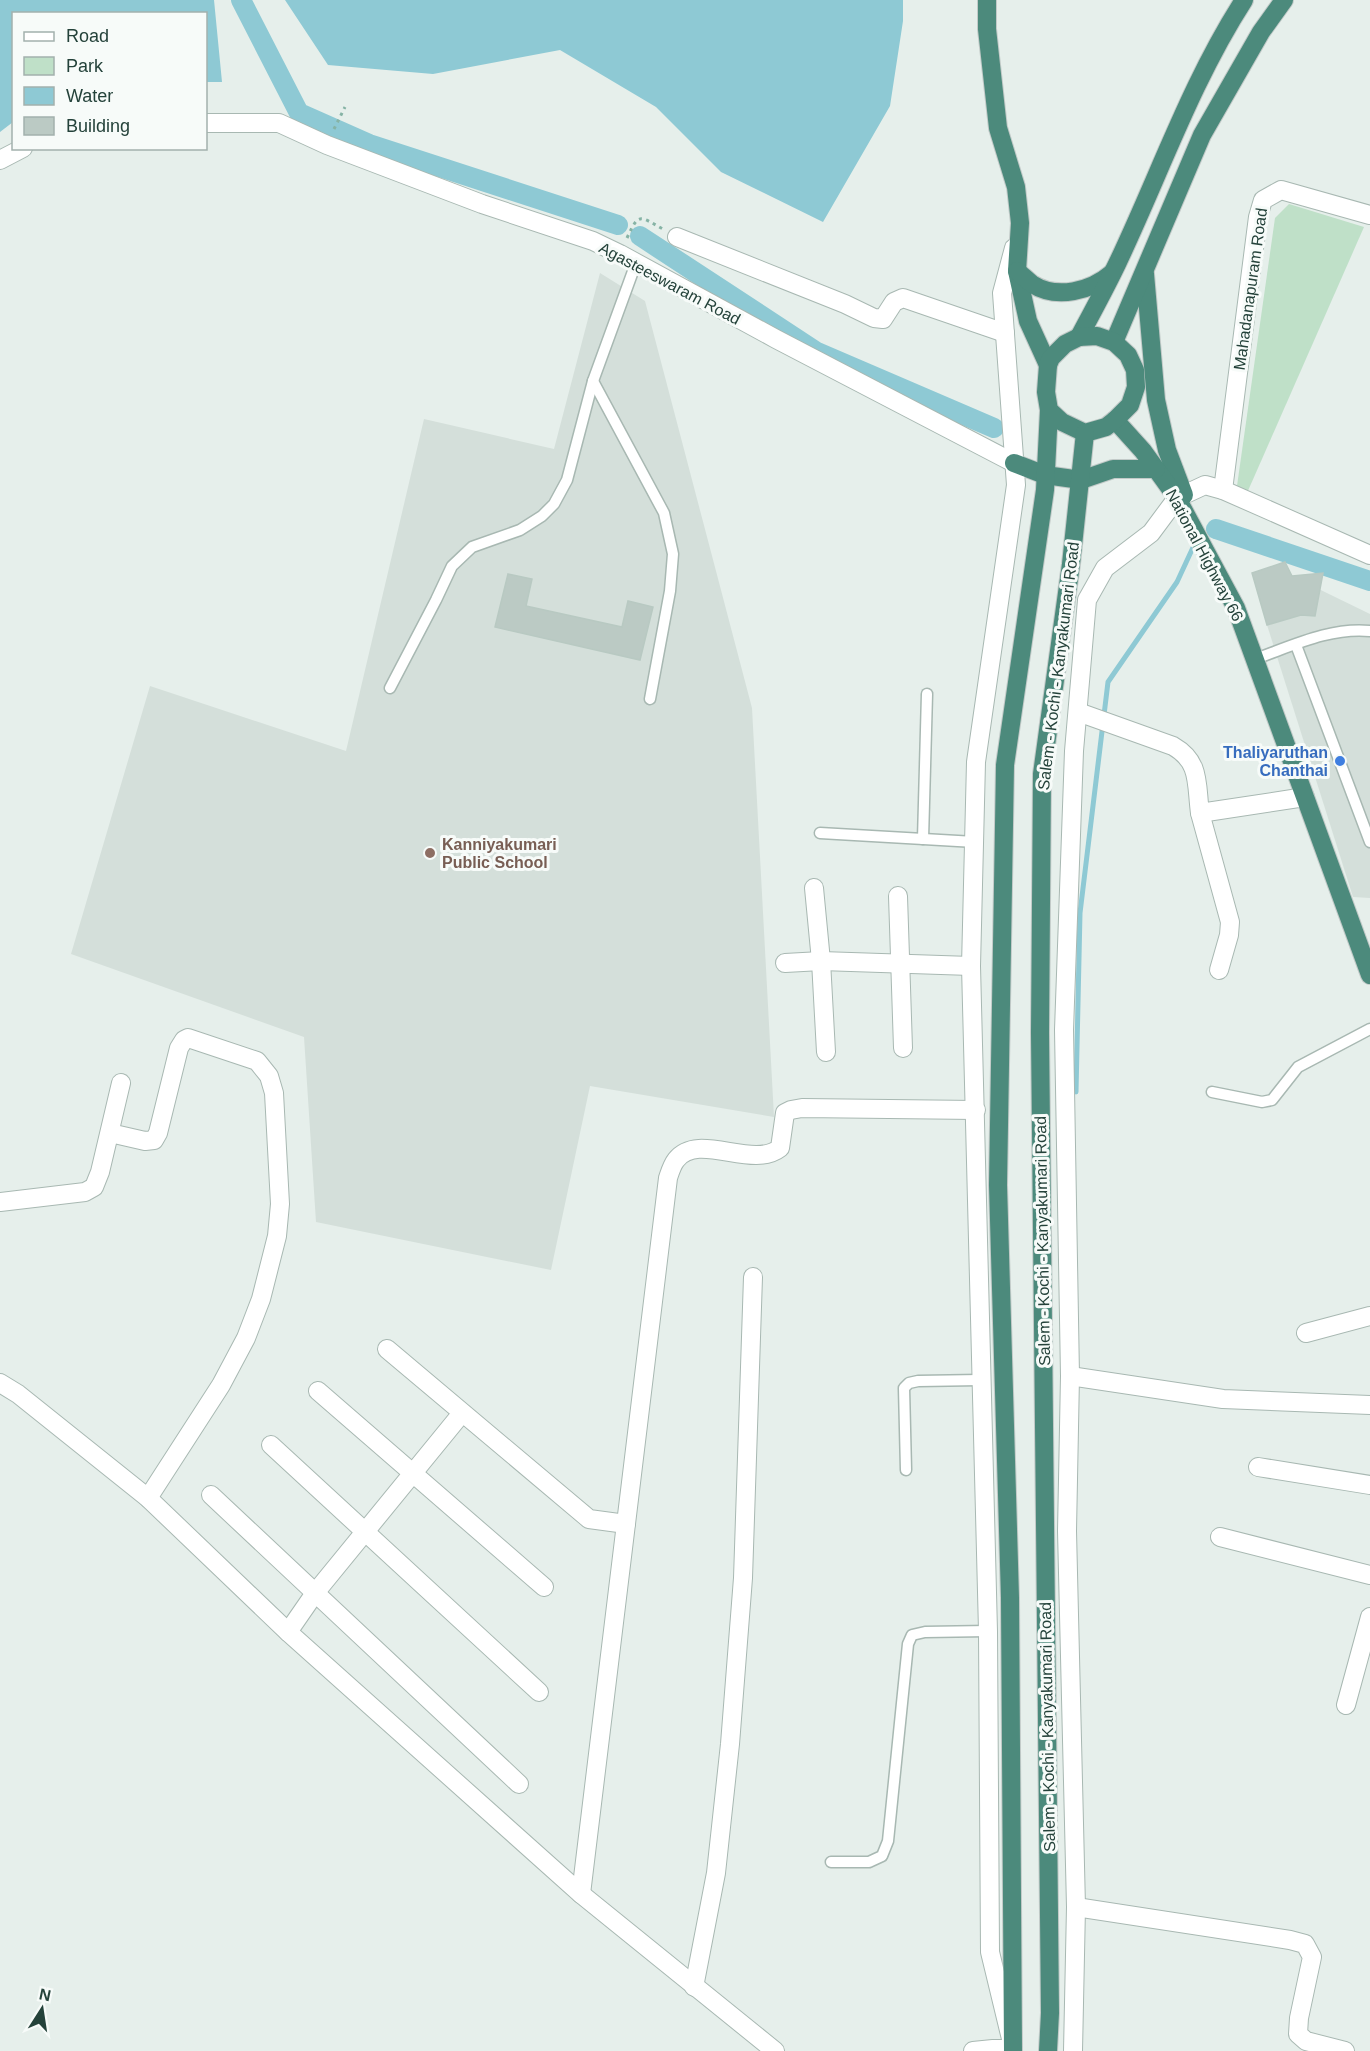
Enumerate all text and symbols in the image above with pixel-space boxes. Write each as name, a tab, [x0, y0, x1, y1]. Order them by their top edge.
legend	[12, 12, 207, 150]
text: Road	[66, 26, 109, 46]
text: Park	[66, 56, 104, 76]
text: Water	[66, 86, 113, 106]
text: Building	[66, 116, 130, 136]
street label: Mahadanapuram Road	[1231, 207, 1270, 371]
street label: Agasteeswaram Road	[596, 239, 743, 328]
street label: National Highway 66	[1163, 486, 1247, 624]
street label: Salem - Kochi - Kanyakumari Road	[1035, 541, 1082, 791]
place label: Thaliyaruthan Chanthai	[1223, 744, 1328, 779]
marker: Thaliyaruthan Chanthai	[1333, 754, 1347, 768]
place label: Kanniyakumari Public School	[442, 836, 557, 871]
marker: Kanniyakumari Public School	[423, 846, 437, 860]
street label: Salem - Kochi - Kanyakumari Road	[1032, 1116, 1053, 1366]
street label: Salem - Kochi - Kanyakumari Road	[1037, 1602, 1058, 1852]
north arrow	[12, 1979, 72, 2039]
text: N	[38, 1985, 52, 2004]

